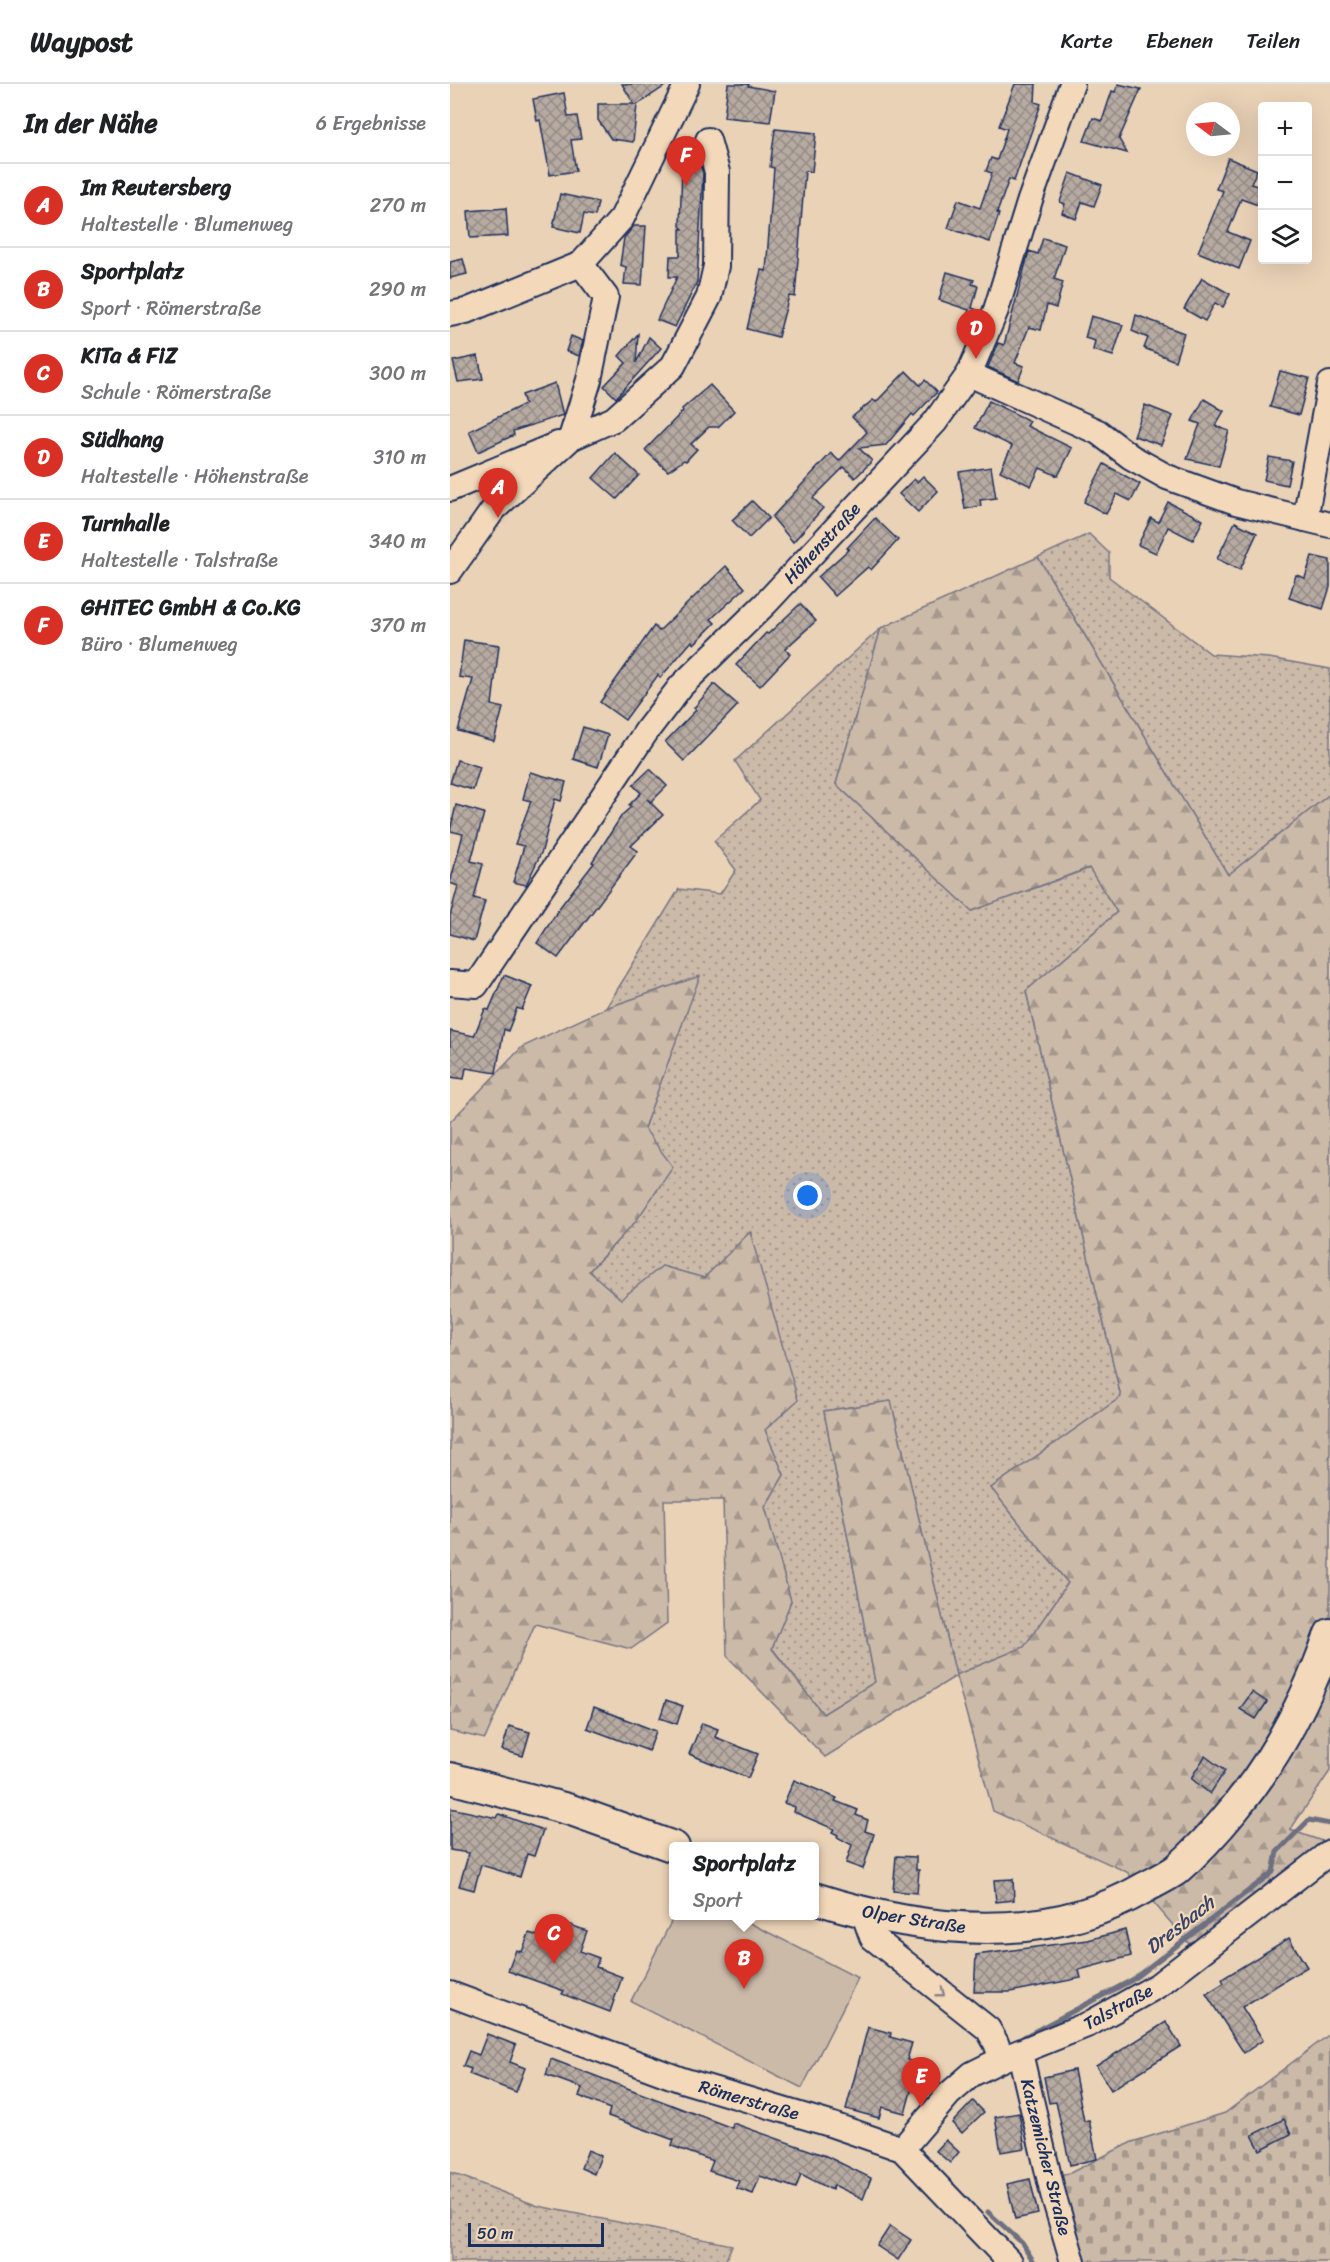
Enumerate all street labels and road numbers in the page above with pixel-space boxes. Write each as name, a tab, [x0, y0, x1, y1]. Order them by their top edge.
street label: Höhenstraße	[775, 494, 869, 592]
street label: Olper Straße	[860, 1895, 968, 1943]
street label: Talstraße	[1077, 1975, 1159, 2039]
street label: Römerstraße	[695, 2070, 803, 2130]
street label: Katzemicher Straße	[1011, 2075, 1081, 2239]

